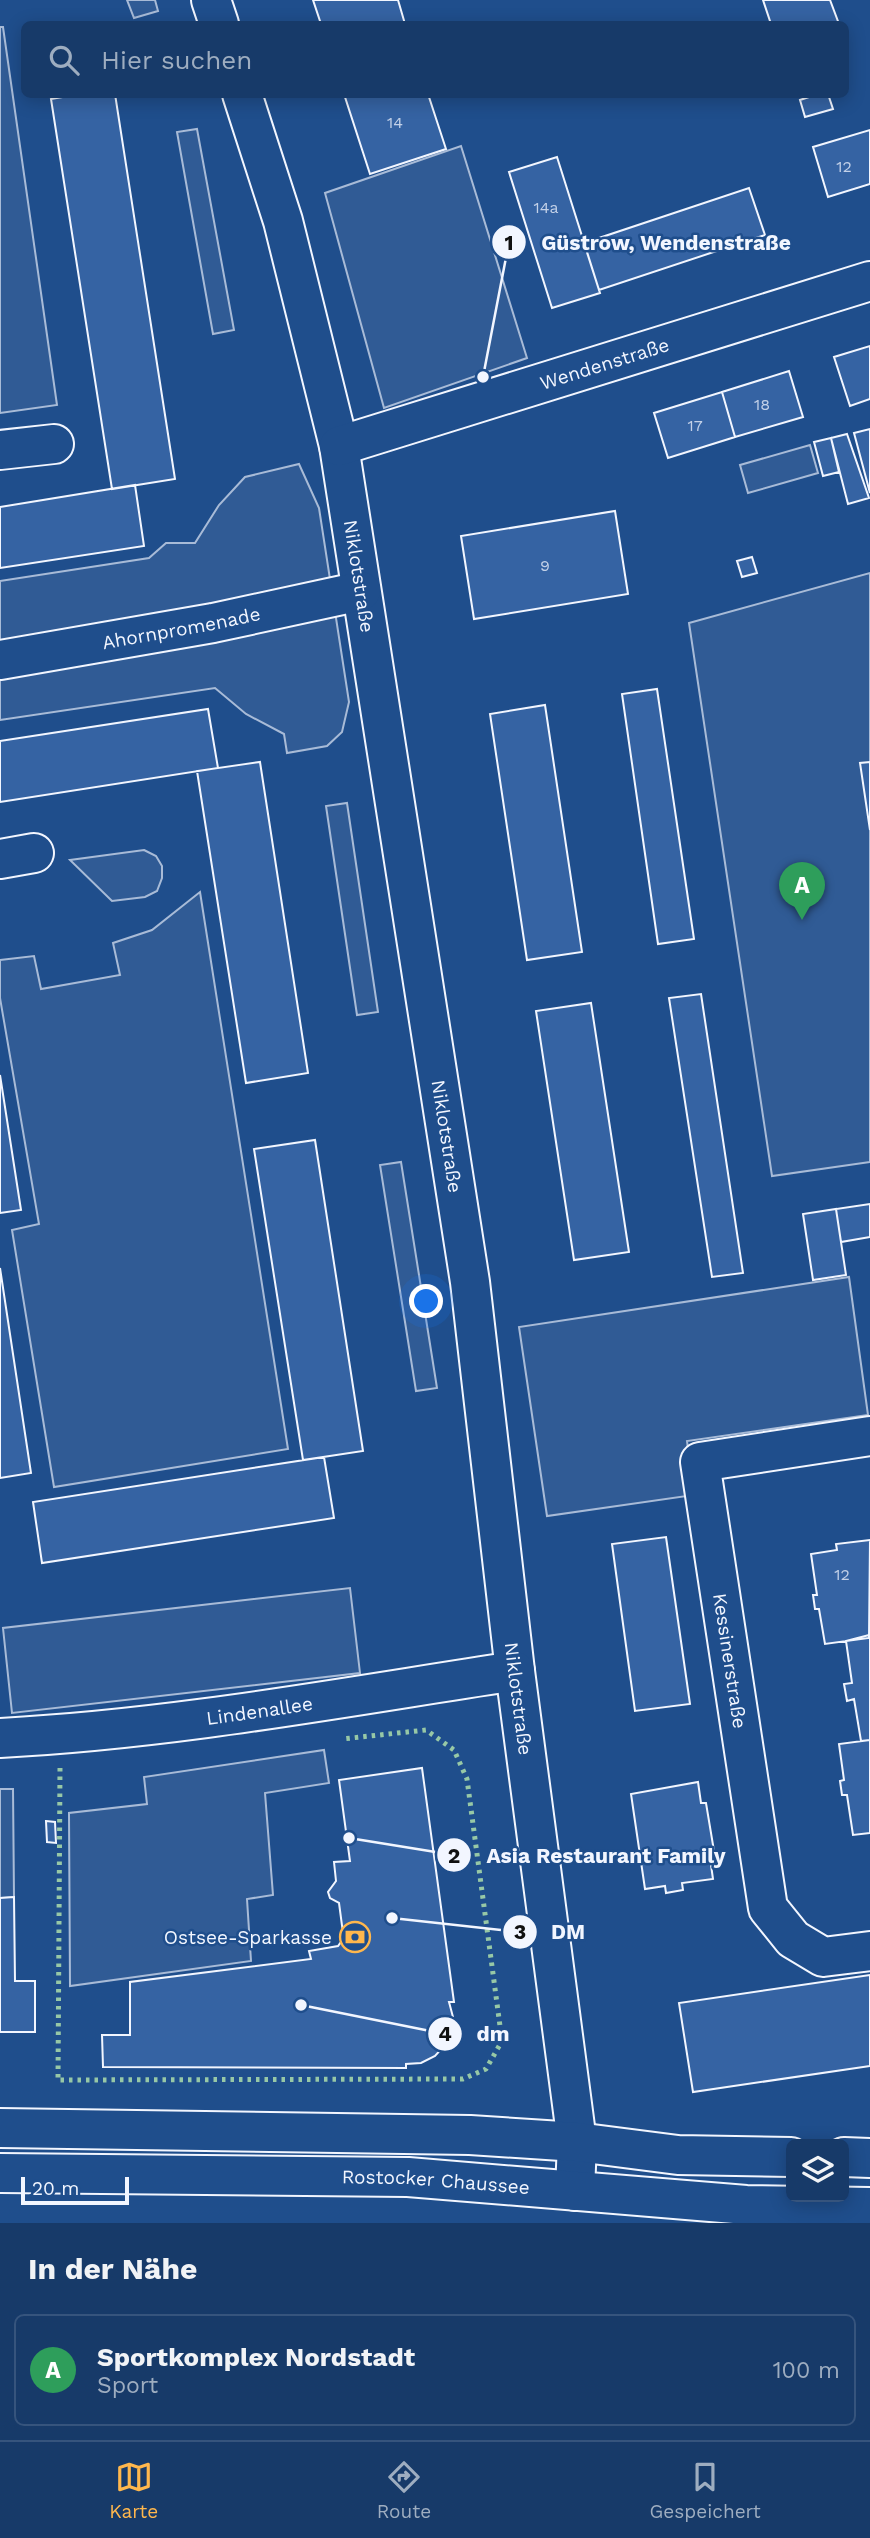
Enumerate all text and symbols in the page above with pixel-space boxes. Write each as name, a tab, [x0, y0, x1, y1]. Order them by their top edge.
search box	[21, 21, 849, 98]
icon: search	[45, 41, 83, 79]
text: Hier suchen	[101, 45, 252, 75]
house number: 14	[387, 113, 403, 132]
house number: 12	[836, 157, 852, 176]
house number: 14a	[533, 198, 559, 217]
callout: Güstrow, Wendenstraße	[492, 221, 805, 263]
text: 1	[504, 230, 514, 255]
text: Güstrow, Wendenstraße	[541, 230, 791, 255]
street label: Wendenstraße	[537, 333, 672, 395]
house number: 18	[754, 395, 770, 414]
house number: 17	[687, 416, 703, 435]
street label: Niklotstraße	[339, 518, 379, 634]
house number: 9	[540, 556, 550, 575]
street label: Ahornpromenade	[100, 602, 263, 654]
pin: A	[779, 862, 825, 920]
street label: Niklotstraße	[427, 1078, 467, 1194]
your location	[409, 1284, 443, 1318]
house number: 12	[834, 1565, 850, 1584]
street label: Kessinerstraße	[708, 1591, 751, 1730]
street label: Niklotstraße	[500, 1641, 537, 1757]
street label: Lindenallee	[205, 1692, 314, 1730]
callout: Asia Restaurant Family	[437, 1834, 739, 1876]
text: 2	[448, 1843, 460, 1868]
text: Asia Restaurant Family	[486, 1843, 726, 1868]
callout: DM	[502, 1911, 599, 1953]
text: 3	[514, 1919, 526, 1944]
text: DM	[551, 1919, 585, 1944]
bank icon: Ostsee-Sparkasse	[338, 1920, 372, 1954]
place label: Ostsee-Sparkasse	[164, 1926, 332, 1949]
callout: dm	[427, 2013, 523, 2055]
text: 4	[438, 2021, 452, 2046]
text: dm	[477, 2021, 509, 2046]
map controls	[786, 2139, 849, 2202]
button: layers	[786, 2139, 849, 2202]
street label: Rostocker Chaussee	[342, 2165, 531, 2199]
scale bar	[21, 2174, 130, 2206]
text: 20 m	[32, 2177, 79, 2200]
text: In der Nähe	[28, 2251, 197, 2286]
text: Sportkomplex Nordstadt	[97, 2342, 415, 2372]
text: A	[45, 2357, 61, 2384]
text: 100 m	[773, 2357, 840, 2384]
text: Sport	[97, 2372, 158, 2399]
tab: Karte	[109, 2458, 158, 2523]
tab: Route	[377, 2458, 431, 2523]
tab: Gespeichert	[650, 2458, 761, 2523]

